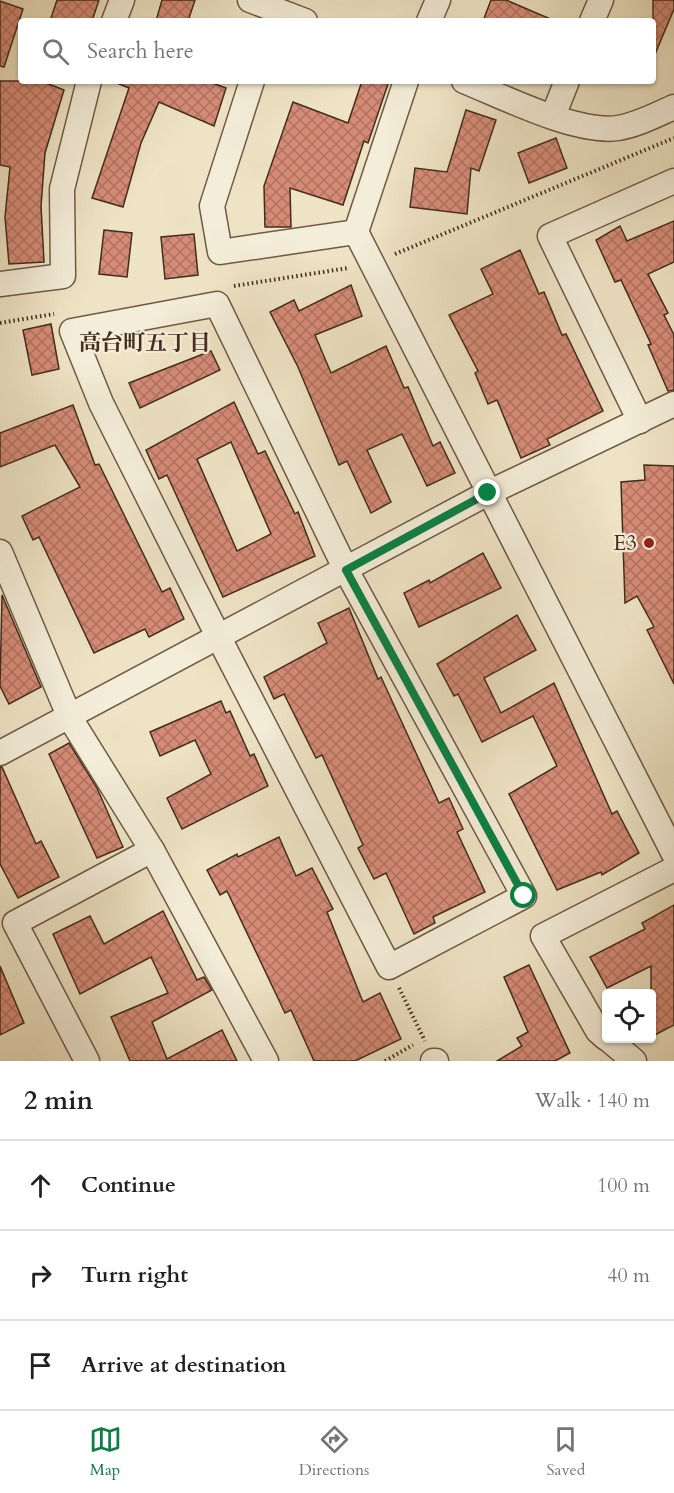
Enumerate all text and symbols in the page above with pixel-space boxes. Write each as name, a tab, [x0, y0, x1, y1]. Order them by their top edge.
search box	[18, 18, 656, 84]
icon: search	[39, 35, 72, 68]
text: Search here	[87, 36, 194, 66]
district label: 高台町五丁目	[79, 328, 211, 358]
route end	[474, 479, 500, 505]
place label: E3	[613, 529, 637, 558]
marker: E3	[642, 536, 656, 550]
route start	[510, 882, 536, 908]
map controls	[602, 989, 656, 1043]
button: locate	[602, 989, 656, 1043]
text: 2 min	[24, 1083, 93, 1118]
text: Walk · 140 m	[535, 1087, 650, 1114]
icon: ahead	[24, 1169, 57, 1202]
text: Continue	[81, 1170, 176, 1200]
text: 100 m	[597, 1172, 650, 1199]
icon: right	[24, 1259, 57, 1292]
text: Turn right	[81, 1260, 188, 1290]
text: 40 m	[607, 1262, 650, 1289]
icon: arrive	[24, 1349, 57, 1382]
text: Arrive at destination	[81, 1350, 286, 1380]
tab: Map	[89, 1423, 122, 1481]
tab: Directions	[299, 1423, 369, 1481]
tab: Saved	[547, 1423, 585, 1481]

